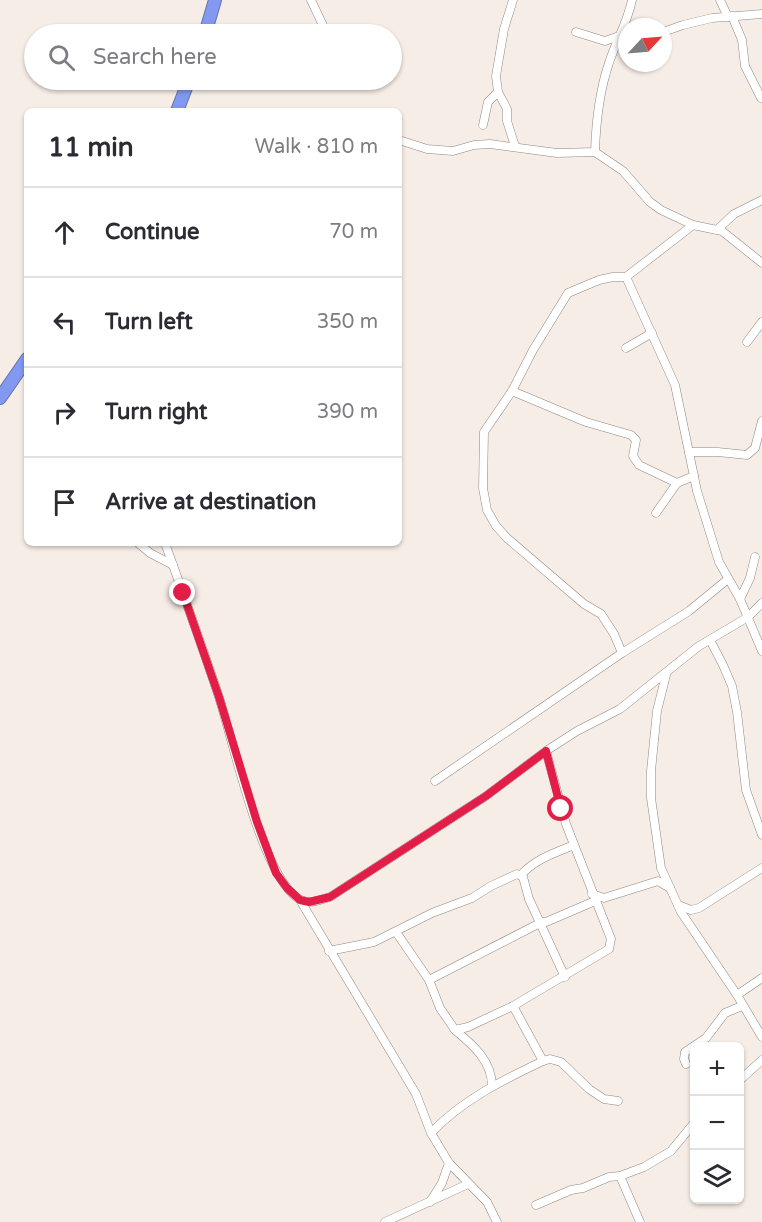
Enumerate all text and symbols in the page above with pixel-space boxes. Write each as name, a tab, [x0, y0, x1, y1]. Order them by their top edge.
north arrow	[618, 18, 672, 72]
search box	[24, 24, 402, 90]
icon: search	[45, 41, 78, 74]
text: Search here	[93, 44, 217, 70]
text: 11 min	[48, 132, 134, 163]
text: Walk · 810 m	[255, 135, 378, 159]
icon: ahead	[48, 216, 81, 249]
text: Continue	[105, 219, 200, 245]
text: 70 m	[329, 220, 378, 244]
icon: left	[48, 306, 81, 339]
text: Turn left	[105, 309, 193, 335]
text: 350 m	[317, 310, 378, 334]
icon: right	[48, 396, 81, 429]
text: Turn right	[105, 399, 207, 425]
text: 390 m	[317, 400, 378, 424]
icon: arrive	[48, 486, 81, 519]
text: Arrive at destination	[105, 489, 316, 515]
route end	[169, 579, 195, 605]
route start	[547, 795, 573, 821]
map controls	[690, 1042, 744, 1204]
button: +	[690, 1042, 744, 1096]
button: −	[690, 1096, 744, 1150]
button: layers	[690, 1150, 744, 1204]

